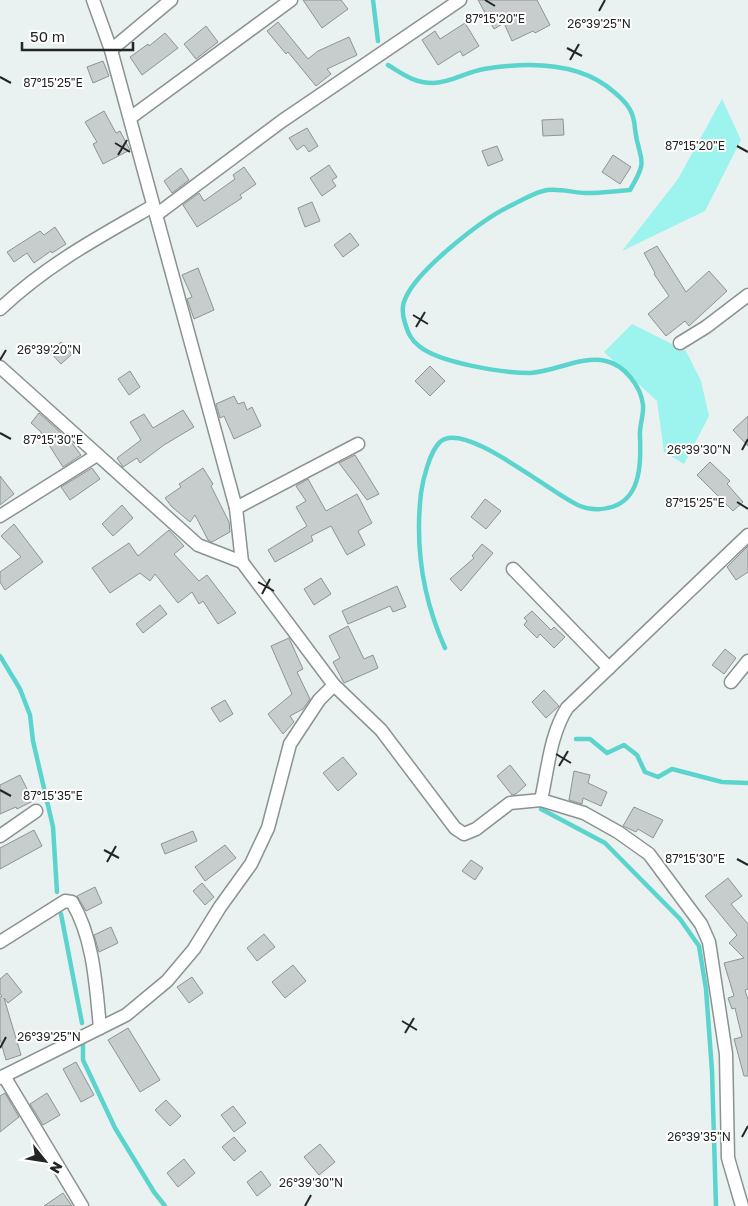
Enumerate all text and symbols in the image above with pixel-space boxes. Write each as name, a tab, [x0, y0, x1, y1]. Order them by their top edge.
text: 87°15'20"E	[465, 11, 525, 26]
text: 26°39'25"N	[567, 16, 631, 31]
scale bar	[22, 20, 134, 52]
text: 50 m	[30, 27, 65, 45]
text: 87°15'25"E	[23, 75, 83, 90]
text: 87°15'20"E	[665, 138, 725, 153]
text: 26°39'20"N	[17, 342, 81, 357]
text: 87°15'30"E	[23, 432, 83, 447]
text: 26°39'30"N	[667, 442, 731, 457]
text: 87°15'25"E	[665, 495, 725, 510]
text: 87°15'35"E	[23, 788, 83, 803]
text: 87°15'30"E	[665, 851, 725, 866]
text: 26°39'25"N	[17, 1029, 81, 1044]
text: 26°39'35"N	[667, 1129, 731, 1144]
north arrow	[20, 1136, 70, 1186]
text: N	[47, 1159, 67, 1177]
text: 26°39'30"N	[279, 1175, 343, 1190]

